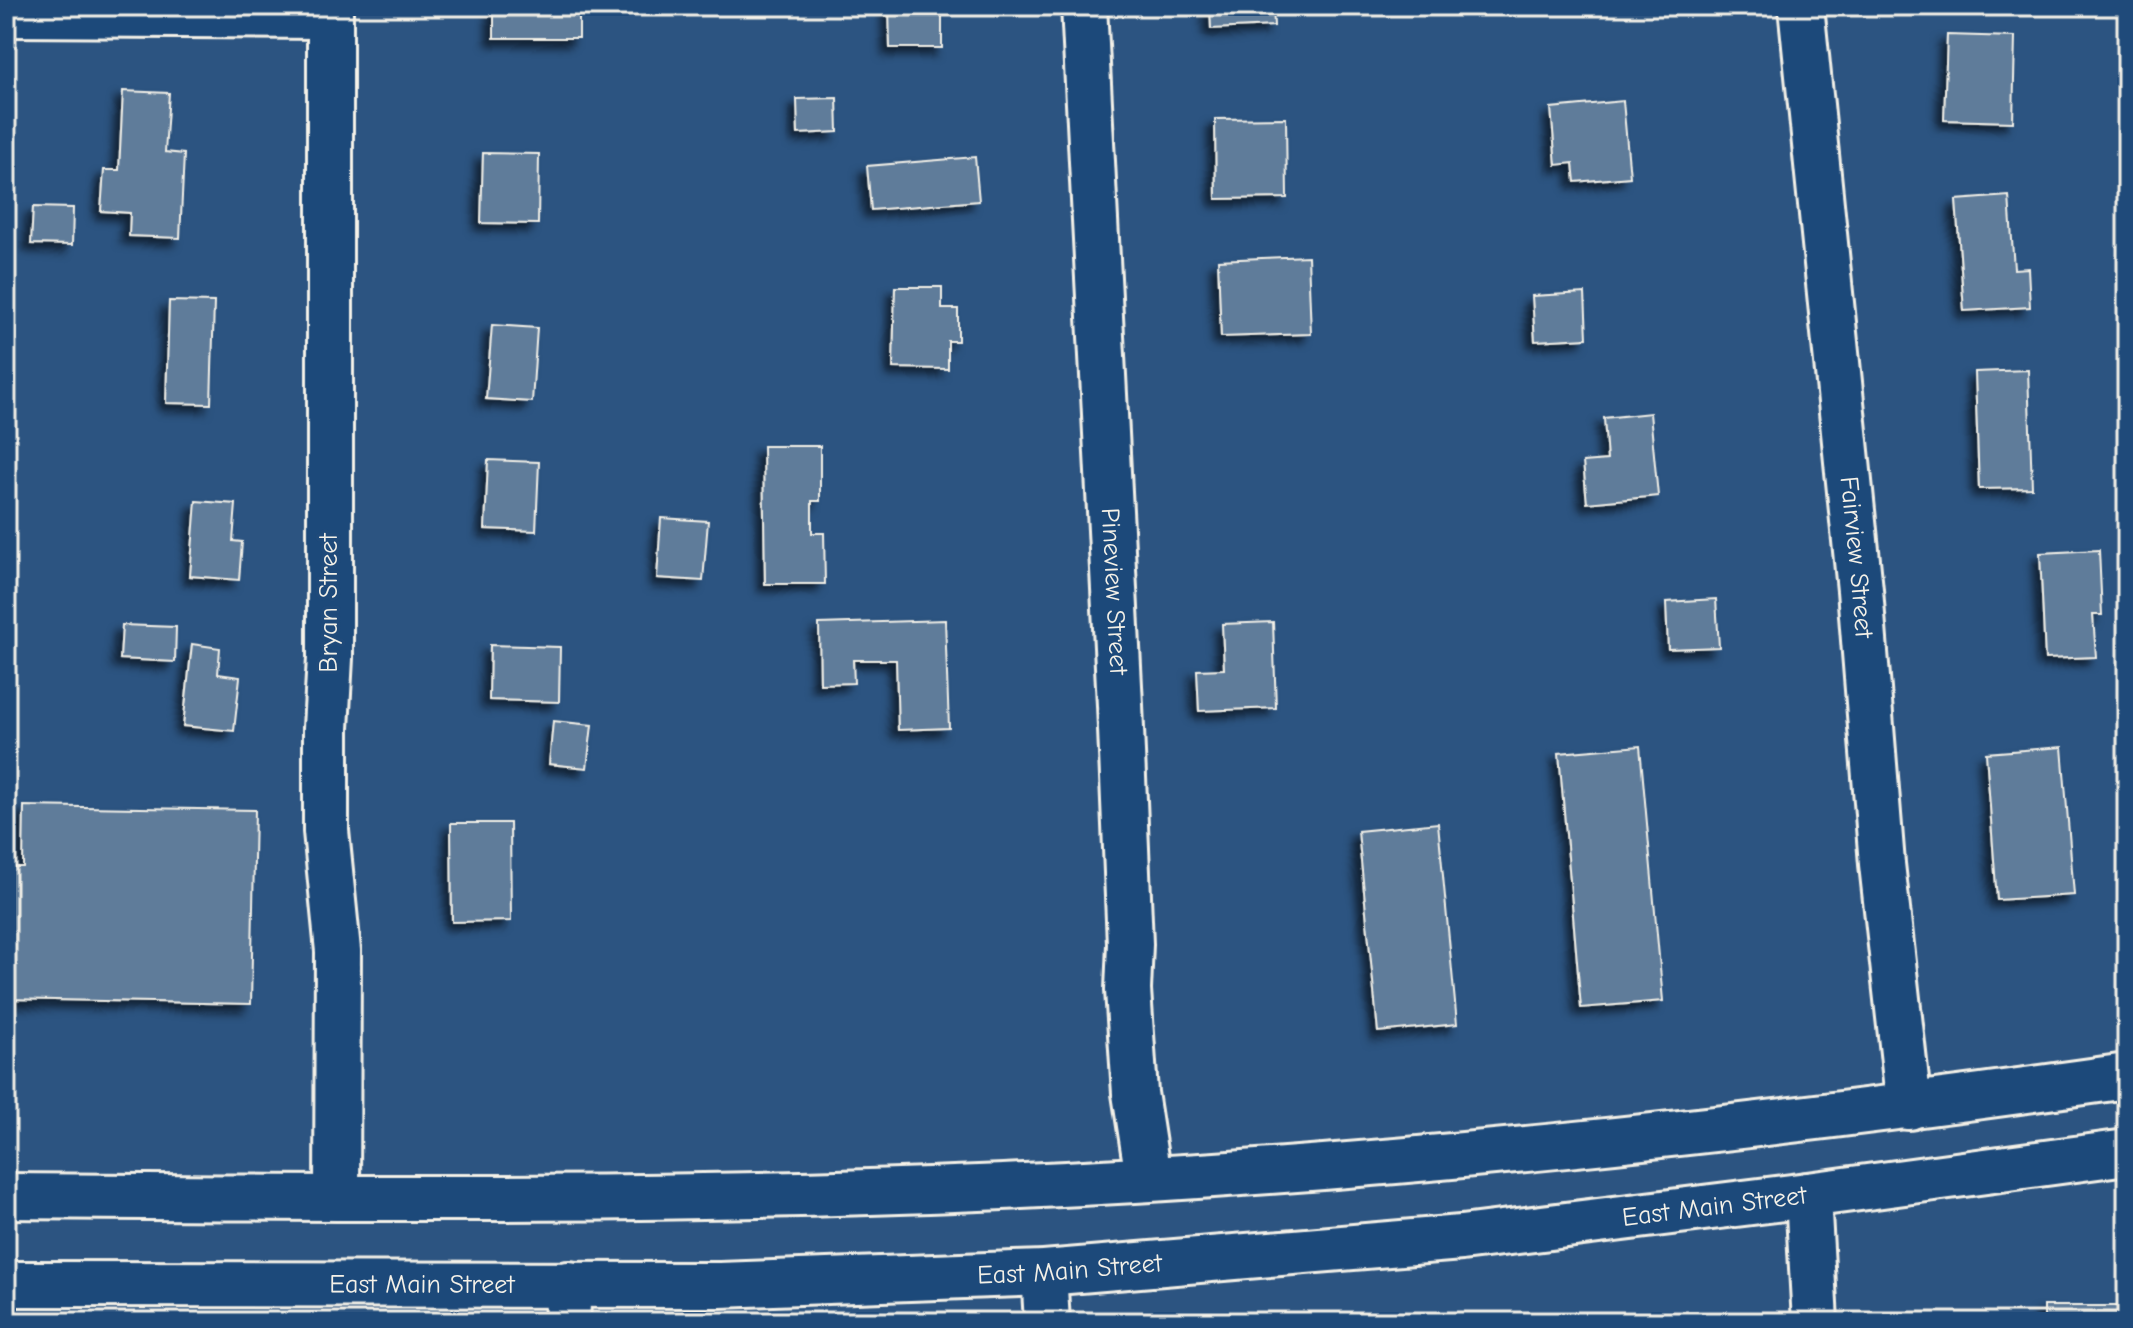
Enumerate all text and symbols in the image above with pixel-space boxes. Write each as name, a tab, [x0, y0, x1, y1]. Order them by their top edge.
street label: Fairview Street	[1834, 475, 1879, 641]
street label: Pineview Street	[1095, 507, 1133, 677]
street label: Bryan Street	[314, 532, 344, 673]
street label: East Main Street	[1621, 1180, 1810, 1233]
street label: East Main Street	[977, 1248, 1165, 1290]
street label: East Main Street	[329, 1269, 516, 1300]

